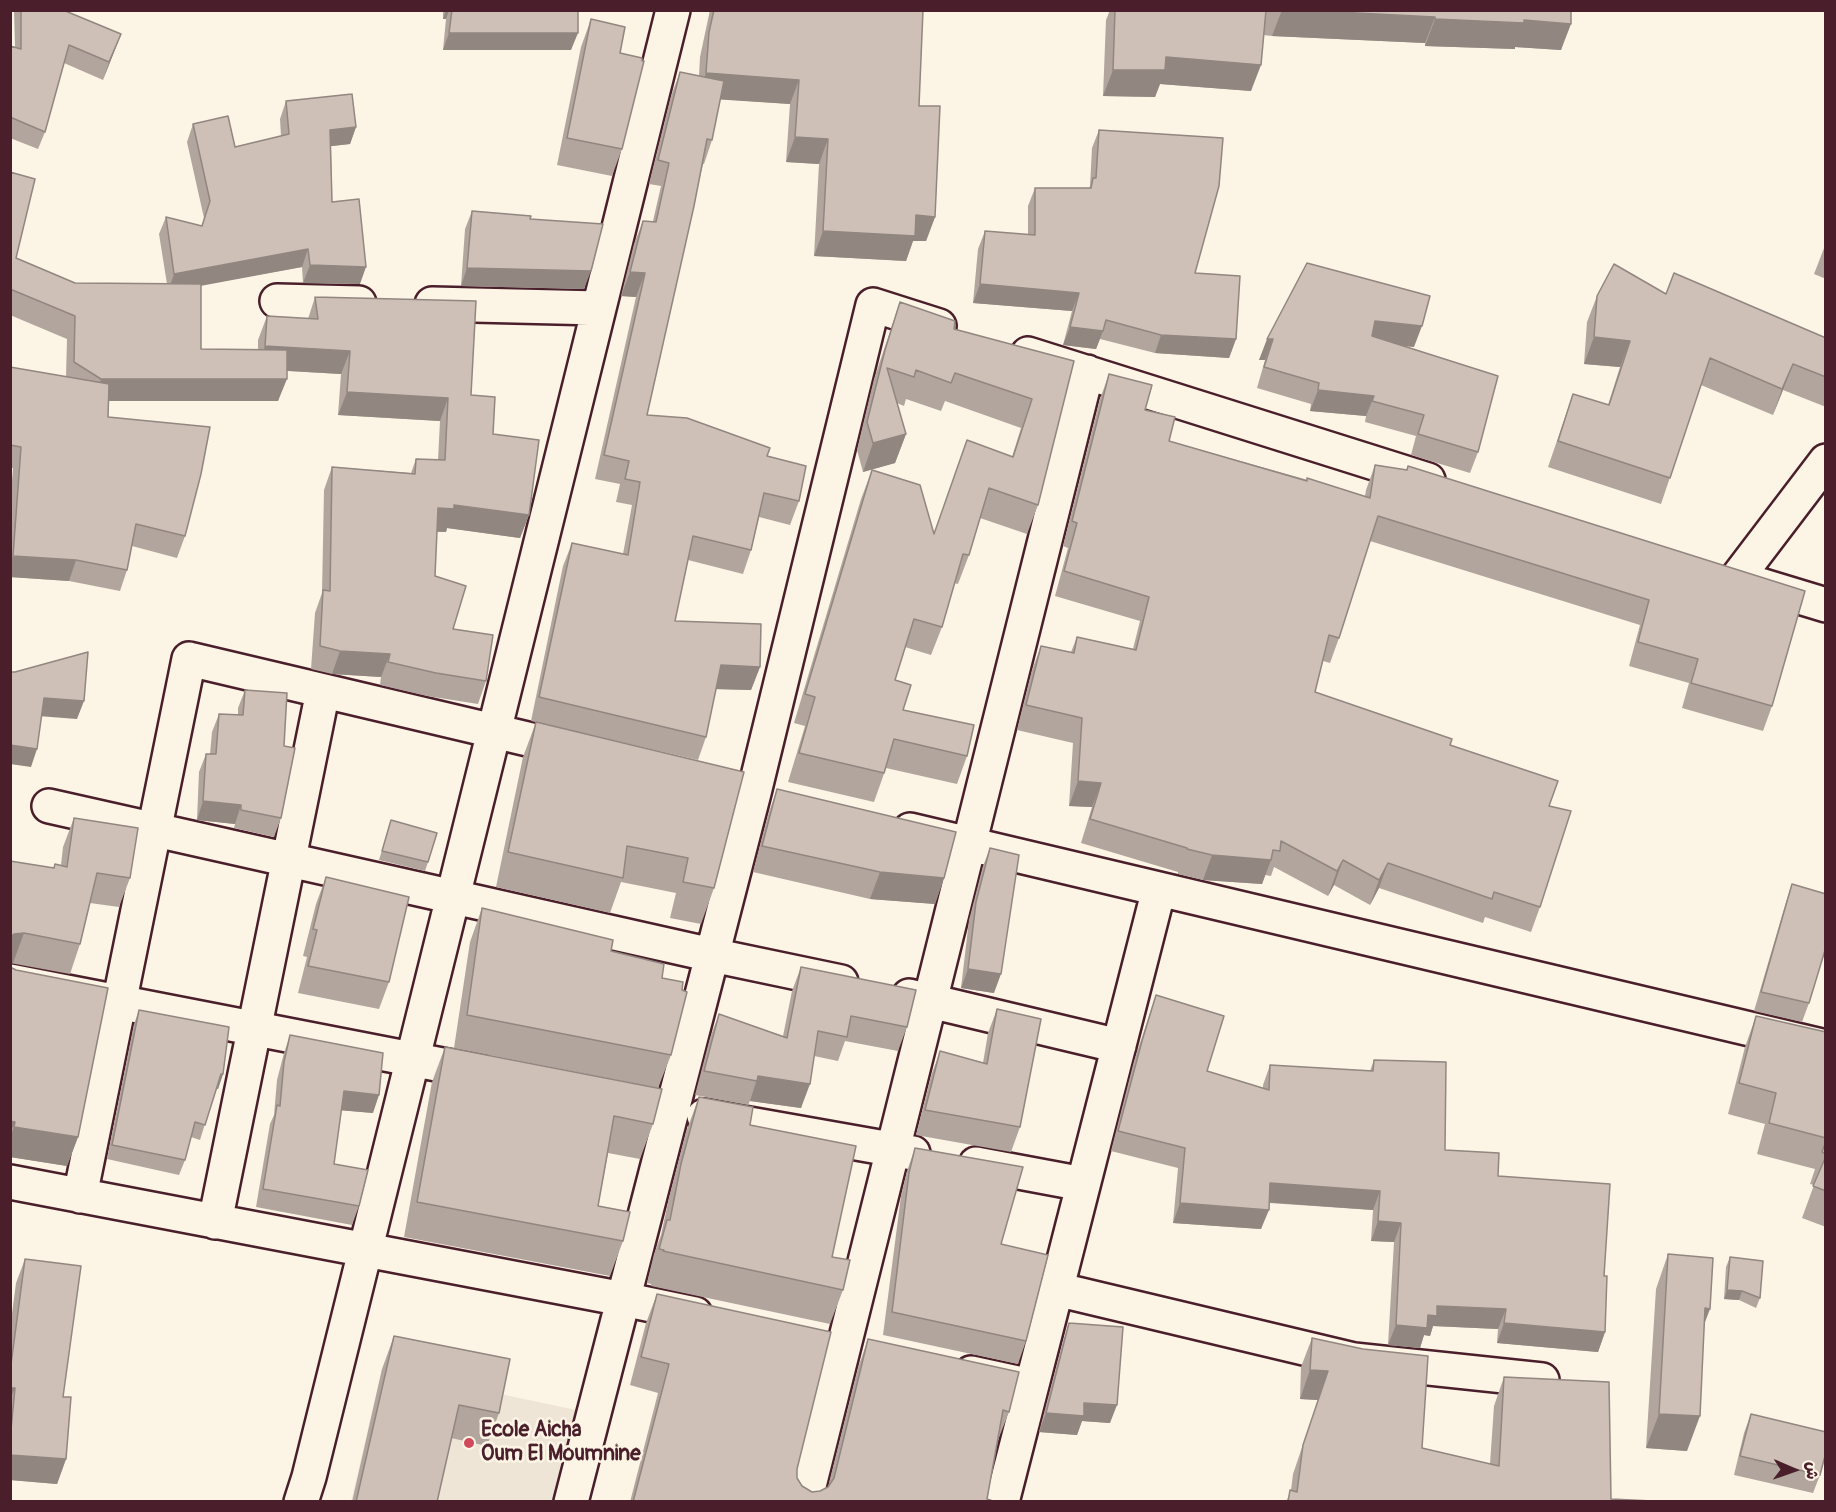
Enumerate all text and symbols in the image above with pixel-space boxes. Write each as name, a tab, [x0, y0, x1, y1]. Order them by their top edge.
place label: Ecole Aicha Oum El Moumnine	[481, 1418, 641, 1468]
marker: Ecole Aicha Oum El Moumnine	[462, 1436, 476, 1450]
north arrow	[1764, 1440, 1824, 1500]
text: ش	[1802, 1461, 1822, 1480]

